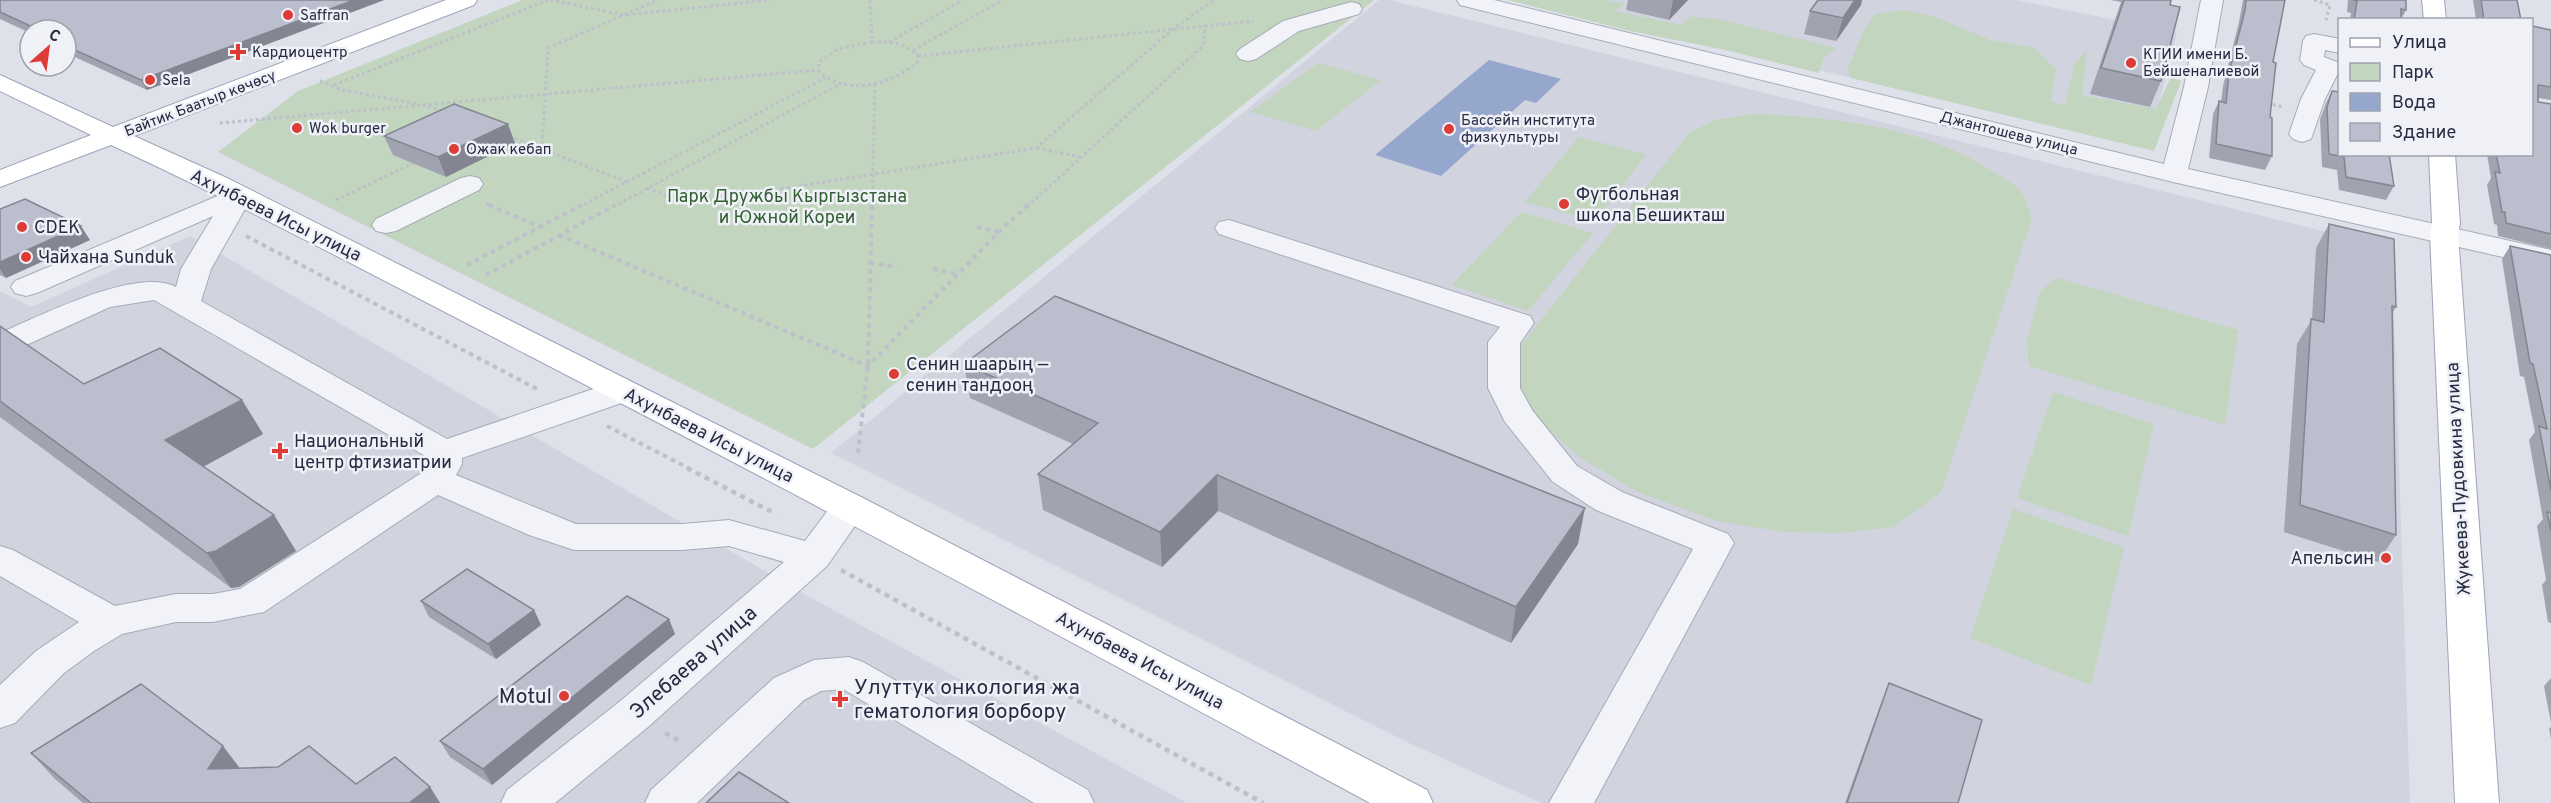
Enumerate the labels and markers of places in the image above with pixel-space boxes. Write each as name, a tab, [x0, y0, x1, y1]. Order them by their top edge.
place label: Saffran	[300, 7, 349, 26]
marker: Saffran	[281, 8, 295, 22]
marker: Кардиоцентр	[229, 43, 247, 61]
place label: Кардиоцентр	[252, 44, 348, 63]
place label: КГИИ имени Б. Бейшеналиевой	[2143, 46, 2259, 82]
marker: КГИИ имени Б. Бейшеналиевой	[2124, 56, 2138, 70]
place label: Sela	[162, 72, 191, 91]
marker: Sela	[143, 73, 157, 87]
place label: Бассейн института физкультуры	[1461, 112, 1595, 148]
place label: Wok burger	[309, 120, 386, 139]
marker: Wok burger	[290, 121, 304, 135]
marker: Бассейн института физкультуры	[1442, 122, 1456, 136]
place label: Ожак кебап	[466, 141, 551, 160]
marker: Ожак кебап	[447, 142, 461, 156]
place label: Футбольная школа Бешикташ	[1576, 184, 1725, 228]
marker: Футбольная школа Бешикташ	[1557, 197, 1571, 211]
place label: CDEK	[34, 217, 80, 240]
marker: CDEK	[15, 220, 29, 234]
place label: Чайхана Sunduk	[38, 247, 175, 270]
marker: Чайхана Sunduk	[19, 250, 33, 264]
place label: Сенин шаарың — сенин тандооң	[906, 354, 1049, 398]
marker: Сенин шаарың — сенин тандооң	[887, 367, 901, 381]
place label: Национальный центр фтизиатрии	[294, 431, 452, 475]
marker: Национальный центр фтизиатрии	[271, 442, 289, 460]
place label: Апельсин	[2290, 548, 2374, 571]
marker: Апельсин	[2379, 551, 2393, 565]
place label: Улуттук онкология жа гематология борбору	[854, 675, 1080, 726]
place label: Motul	[499, 684, 552, 711]
marker: Motul	[557, 689, 571, 703]
marker: Улуттук онкология жа гематология борбору	[831, 690, 849, 708]

